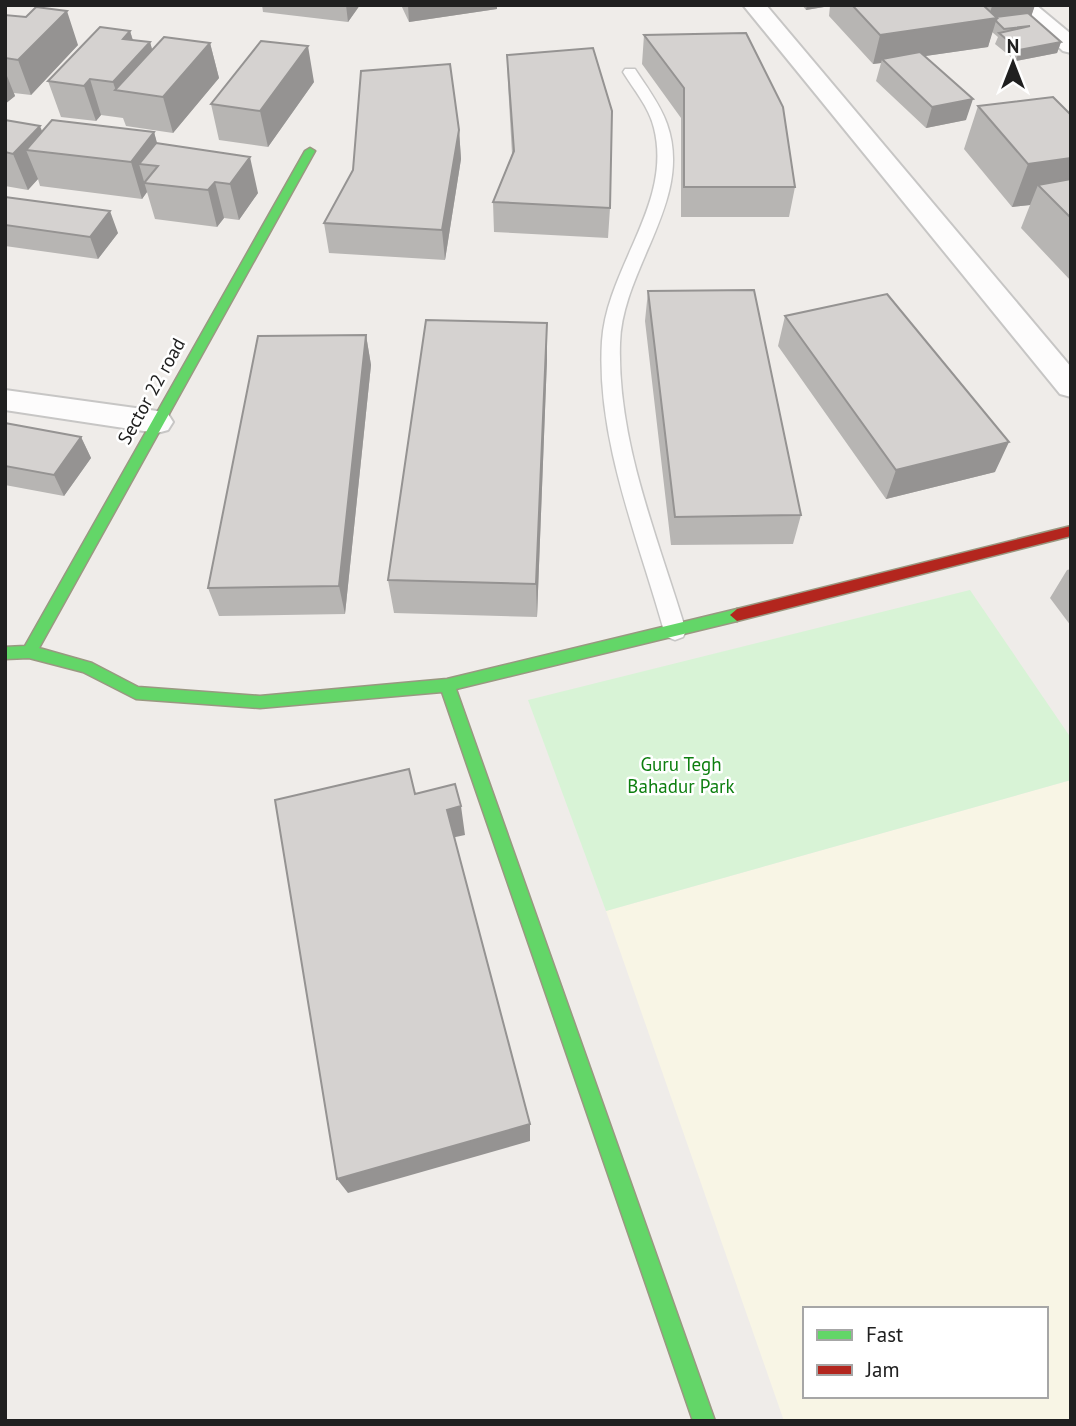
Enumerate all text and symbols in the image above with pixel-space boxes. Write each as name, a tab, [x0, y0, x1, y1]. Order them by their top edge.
north arrow	[978, 28, 1048, 98]
text: N	[1007, 34, 1019, 58]
street label: Sector 22 road	[112, 334, 190, 448]
park label: Guru Tegh Bahadur Park	[627, 752, 735, 798]
legend	[803, 1307, 1048, 1398]
text: Fast	[866, 1321, 903, 1348]
text: Jam	[865, 1356, 900, 1383]

